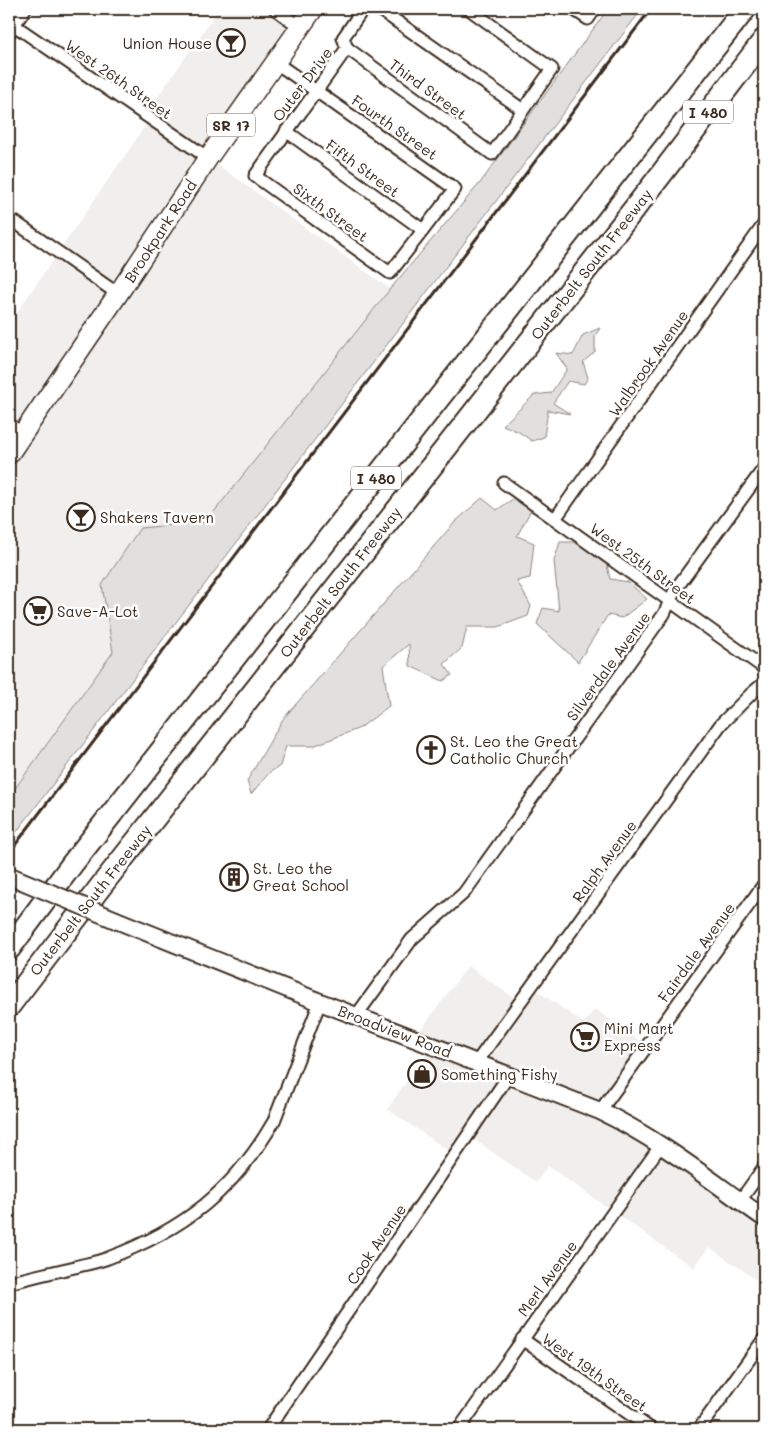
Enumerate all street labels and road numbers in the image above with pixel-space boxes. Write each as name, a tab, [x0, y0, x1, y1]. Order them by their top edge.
street label: West 26th Street	[62, 35, 176, 123]
street label: Outer Drive	[268, 43, 336, 125]
street label: Third Street	[385, 54, 471, 124]
street label: Fourth Street	[348, 90, 442, 164]
road number: I 480	[683, 100, 733, 124]
road number: SR 17	[207, 114, 255, 136]
street label: Fifth Street	[322, 135, 404, 201]
street label: Brookpark Road	[119, 176, 201, 286]
street label: Sixth Street	[289, 178, 373, 246]
street label: Outerbelt South Freeway	[526, 184, 656, 344]
street label: Walbrook Avenue	[604, 306, 692, 420]
road number: I 480	[351, 466, 401, 489]
street label: Outerbelt South Freeway	[275, 502, 405, 662]
street label: West 25th Street	[586, 518, 700, 608]
street label: Silverdale Avenue	[562, 607, 654, 725]
street label: Ralph Avenue	[567, 816, 641, 906]
street label: Outerbelt South Freeway	[25, 820, 155, 980]
street label: Fairdale Avenue	[653, 898, 739, 1006]
street label: Broadview Road	[335, 1000, 455, 1062]
street label: Cook Avenue	[342, 1200, 410, 1288]
street label: Merl Avenue	[513, 1236, 581, 1320]
street label: West 19th Street	[538, 1328, 652, 1416]

